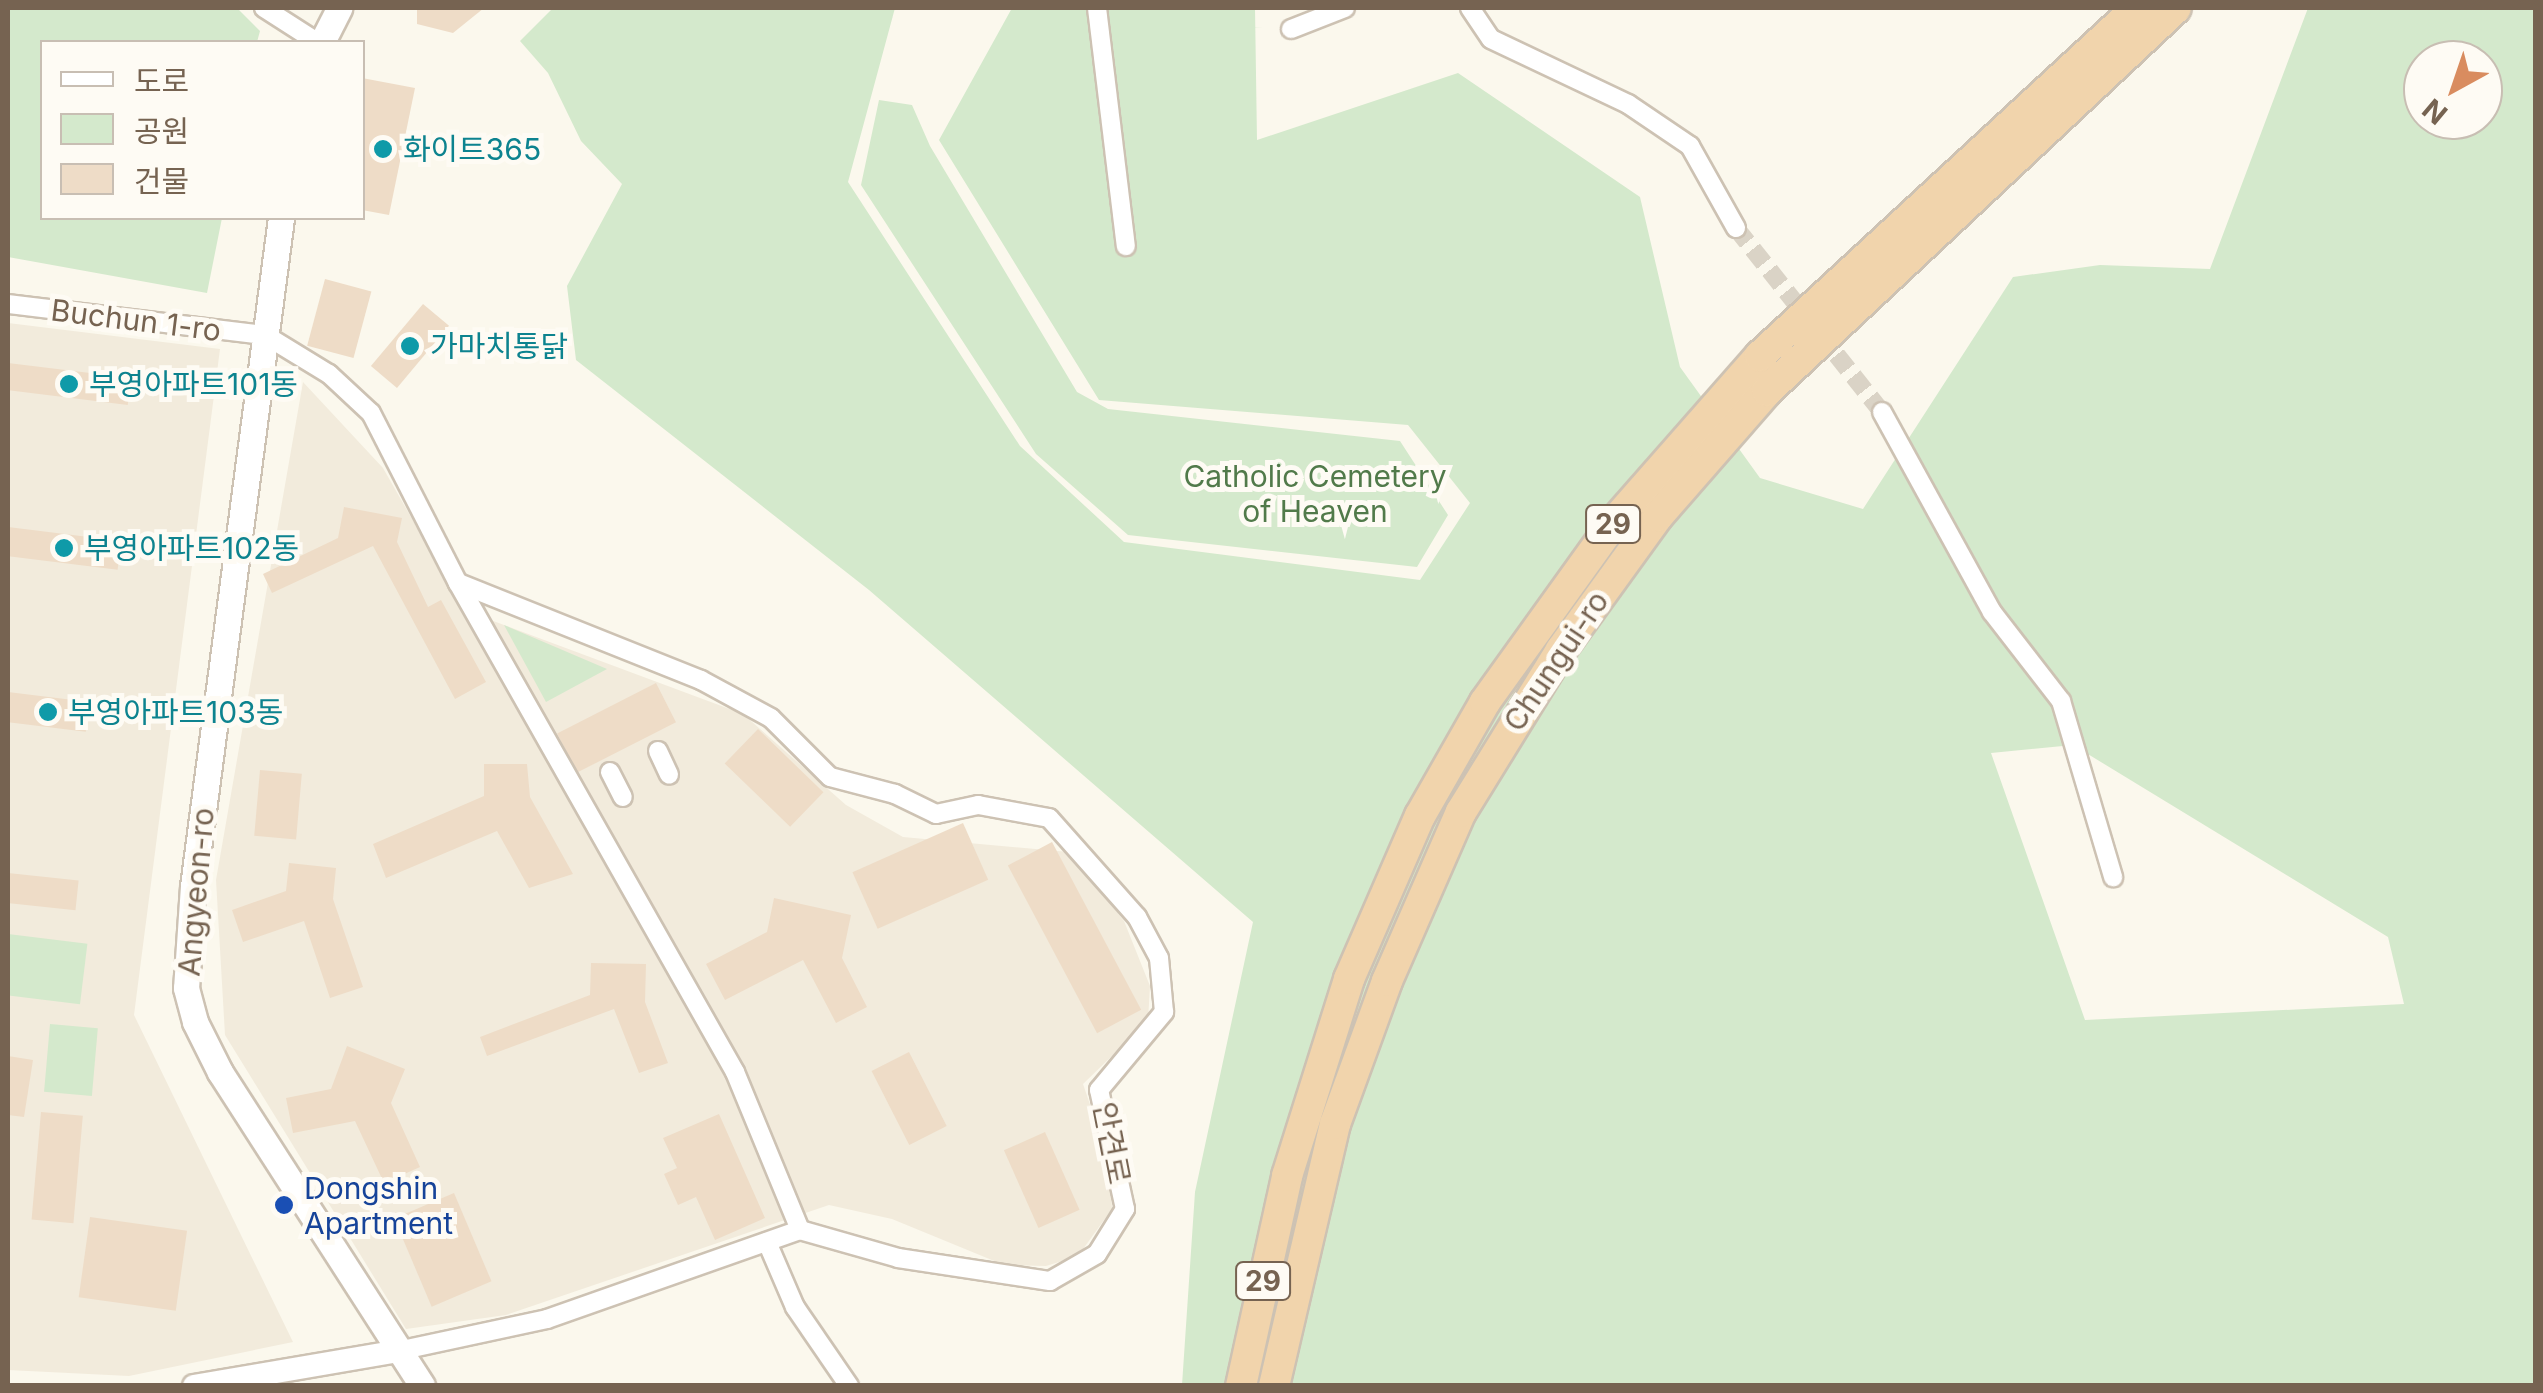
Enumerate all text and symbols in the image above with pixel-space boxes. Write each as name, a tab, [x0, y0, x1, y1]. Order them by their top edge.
legend	[40, 40, 365, 220]
north arrow	[2403, 40, 2503, 140]
text: 도로	[134, 63, 189, 99]
text: N	[2416, 92, 2454, 131]
text: 공원	[134, 113, 189, 149]
place label: 화이트365	[403, 131, 541, 167]
marker: 화이트365	[372, 138, 394, 160]
text: 건물	[134, 163, 189, 199]
street label: Buchun 1-ro	[49, 292, 223, 348]
place label: 가마치통닭	[430, 328, 568, 364]
marker: 가마치통닭	[399, 335, 421, 357]
place label: 부영아파트101동	[89, 366, 298, 402]
marker: 부영아파트101동	[58, 373, 80, 395]
park label: Catholic Cemetery of Heaven	[1183, 458, 1447, 528]
road number: 29	[1583, 501, 1643, 547]
place label: 부영아파트102동	[84, 530, 299, 566]
marker: 부영아파트102동	[53, 537, 75, 559]
street label: Chungui-ro	[1496, 584, 1616, 738]
place label: 부영아파트103동	[68, 694, 283, 730]
marker: 부영아파트103동	[37, 701, 59, 723]
street label: Angyeon-ro	[171, 806, 221, 978]
street label: 안견로	[1086, 1099, 1138, 1187]
place label: Dongshin Apartment	[304, 1170, 453, 1240]
marker: Dongshin Apartment	[273, 1194, 295, 1216]
road number: 29	[1233, 1258, 1293, 1304]

